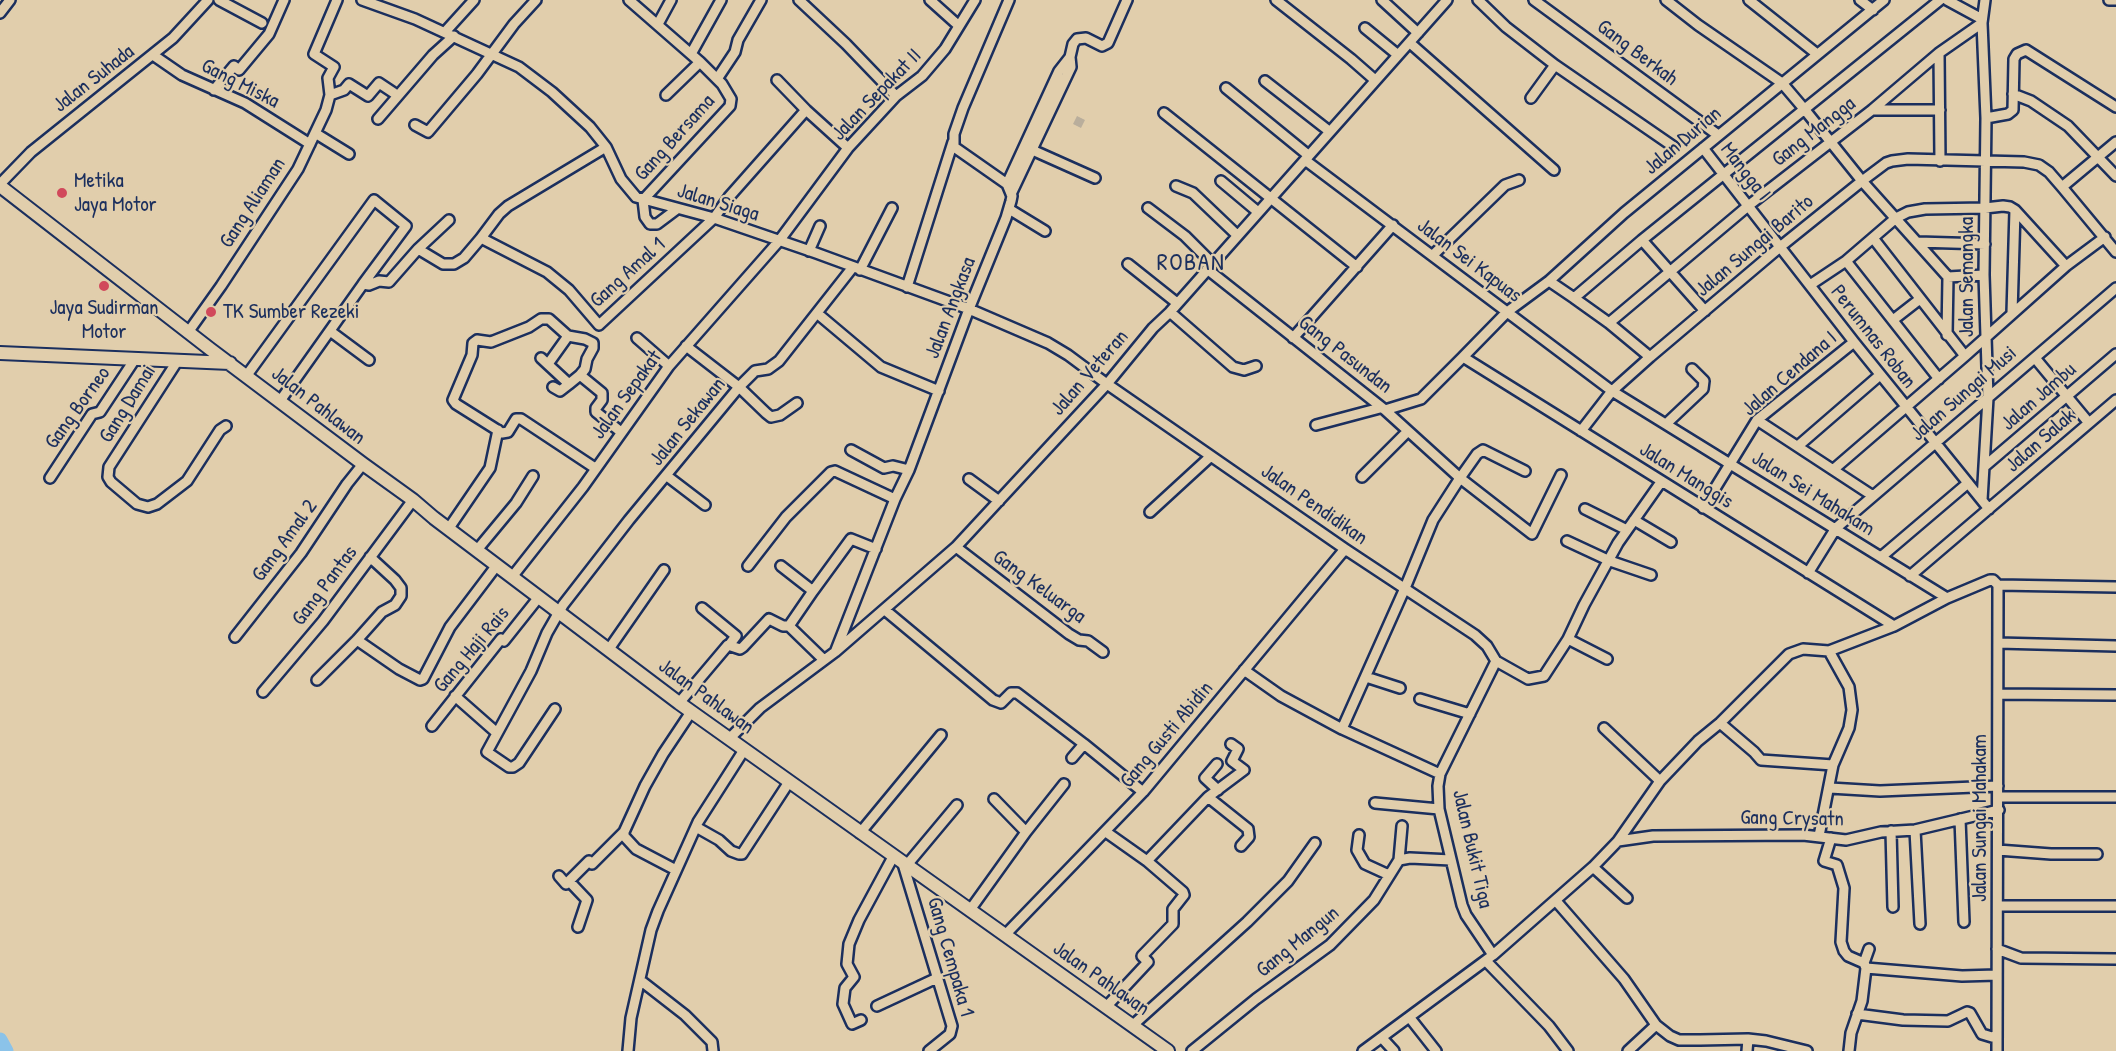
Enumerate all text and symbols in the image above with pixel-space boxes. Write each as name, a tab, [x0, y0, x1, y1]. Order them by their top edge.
street label: Gang Berkah	[1592, 14, 1682, 92]
street label: Jalan Suhada	[49, 40, 139, 118]
street label: Jalan Sepakat II	[827, 44, 927, 146]
street label: Gang Miska	[197, 54, 283, 114]
street label: Gang Bersama	[630, 89, 720, 187]
street label: Gang Mangga	[1767, 92, 1861, 172]
street label: Jalan Durian	[1639, 101, 1727, 181]
street label: Mangga I	[1714, 138, 1776, 206]
street label: Gang Aliaman	[214, 153, 292, 253]
place label: Metika Jaya Motor	[74, 168, 157, 218]
street label: Jalan Siaga	[674, 179, 762, 227]
marker: Metika Jaya Motor	[55, 186, 69, 200]
street label: Jalan Sungai Barito	[1691, 189, 1819, 303]
street label: Jalan Sei Kapuas	[1412, 213, 1526, 309]
street label: Jalan Semangka	[1954, 217, 1980, 337]
street label: Gang Amal 1	[585, 233, 671, 313]
district label: ROBAN	[1157, 250, 1225, 278]
street label: Jalan Angkasa	[920, 254, 982, 362]
marker: Jaya Sudirman Motor	[97, 279, 111, 293]
street label: Perumnas Roban	[1825, 280, 1921, 394]
place label: Jaya Sudirman Motor	[50, 295, 158, 345]
place label: TK Sumber Rezeki	[223, 299, 360, 325]
marker: TK Sumber Rezeki	[204, 305, 218, 319]
street label: Gang Pasundan	[1293, 311, 1397, 399]
street label: Jalan Veteran	[1046, 325, 1134, 421]
street label: Jalan Cendana I	[1737, 326, 1843, 422]
street label: Jalan Sungai Musi	[1906, 341, 2022, 447]
street label: Jalan Sepakat	[586, 346, 668, 444]
street label: Jalan Jambu	[1996, 357, 2082, 437]
street label: Gang Damai	[94, 360, 162, 448]
street label: Jalan Pahlawan	[266, 361, 370, 451]
street label: Gang Borneo	[40, 362, 116, 454]
street label: Jalan Sekawan	[645, 373, 731, 471]
street label: Jalan Salak	[2001, 404, 2081, 478]
street label: Jalan Manggis	[1634, 437, 1738, 515]
street label: Jalan Sei Mahakam	[1747, 446, 1879, 542]
street label: Jalan Pendidikan	[1256, 459, 1372, 551]
street label: Gang Amal 2	[247, 495, 323, 587]
street label: Gang Pantas	[287, 541, 363, 631]
street label: Gang Keluarga	[987, 545, 1091, 629]
street label: Gang Haji Rais	[429, 602, 515, 698]
street label: Jalan Pahlawan	[653, 654, 759, 740]
street label: Gang Gusti Abidin	[1115, 677, 1219, 793]
street label: Jalan Sungai Mahakam	[1967, 734, 1993, 902]
street label: Jalan Bukit Tiga	[1446, 787, 1498, 911]
street label: Gang Crysatn	[1740, 805, 1844, 833]
street label: Gang Cempaka 1	[921, 895, 979, 1019]
street label: Gang Mangun	[1251, 901, 1345, 983]
street label: Jalan Pahlawan	[1048, 936, 1154, 1022]

